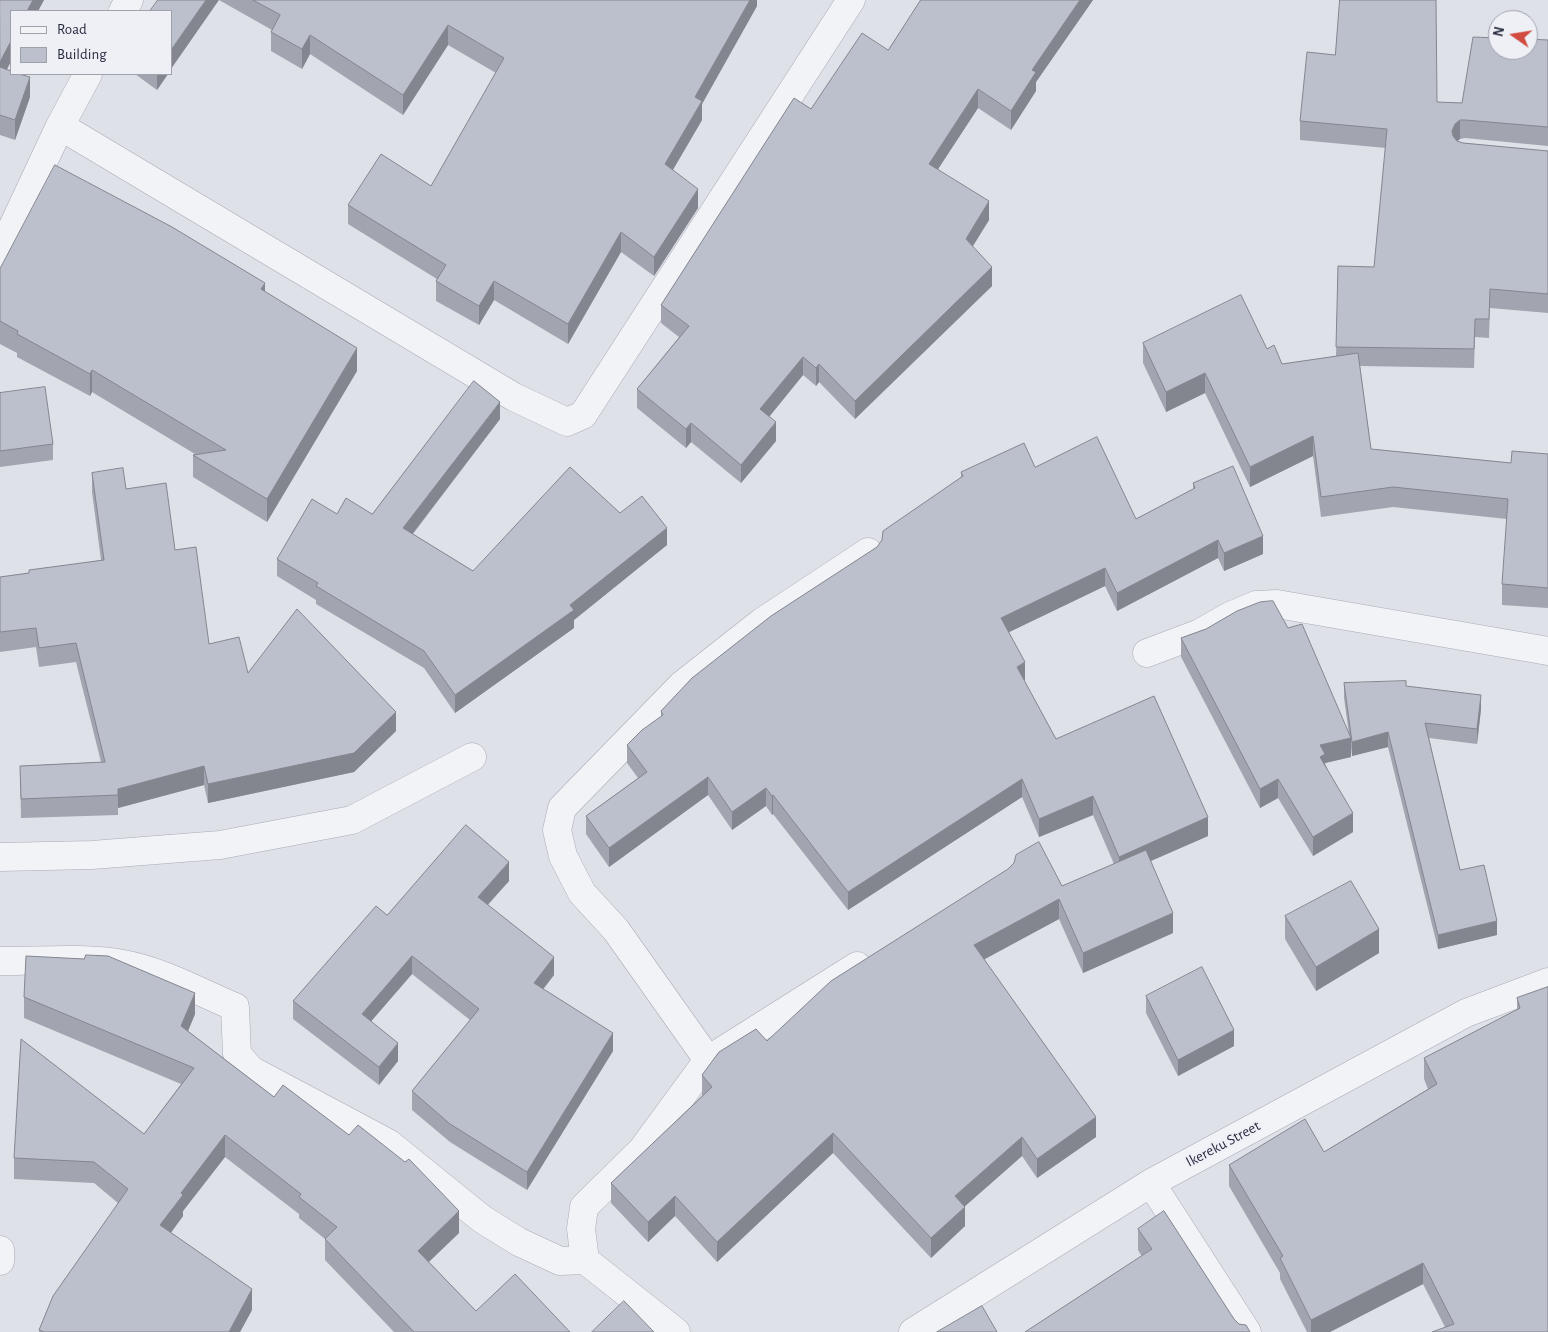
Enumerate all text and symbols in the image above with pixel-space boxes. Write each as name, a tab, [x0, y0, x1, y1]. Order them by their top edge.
legend	[10, 10, 172, 75]
north arrow	[1488, 10, 1538, 60]
text: Road	[57, 22, 87, 37]
text: N	[1491, 26, 1507, 38]
text: Building	[57, 47, 107, 62]
street label: Ikereku Street	[1183, 1117, 1263, 1171]

